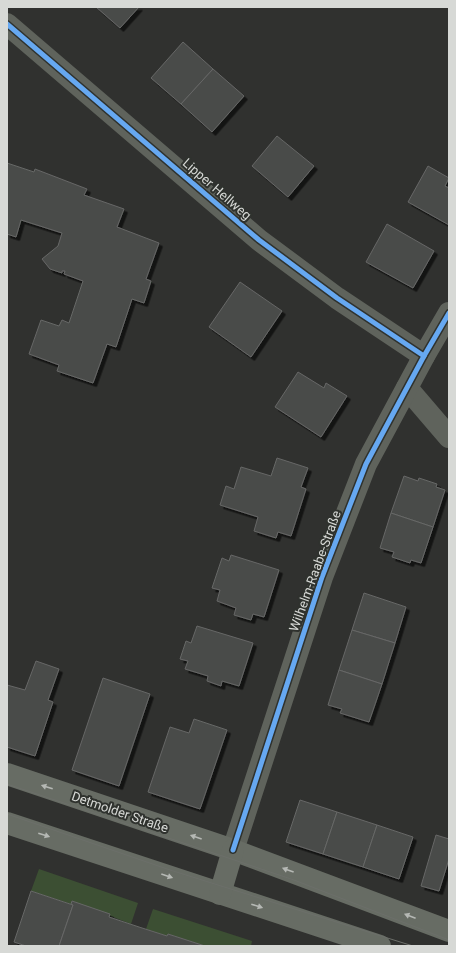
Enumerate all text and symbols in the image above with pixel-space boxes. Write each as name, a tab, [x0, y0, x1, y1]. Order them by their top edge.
street label: Lipper Hellweg	[180, 155, 254, 223]
street label: Wilhelm-Raabe-Straße	[286, 508, 344, 634]
one-way arrow	[40, 784, 52, 790]
street label: Detmolder Straße	[70, 788, 170, 836]
one-way arrow	[38, 833, 50, 839]
one-way arrow	[190, 834, 202, 840]
one-way arrow	[282, 866, 294, 872]
one-way arrow	[162, 873, 174, 879]
one-way arrow	[251, 903, 263, 909]
one-way arrow	[404, 912, 416, 918]

